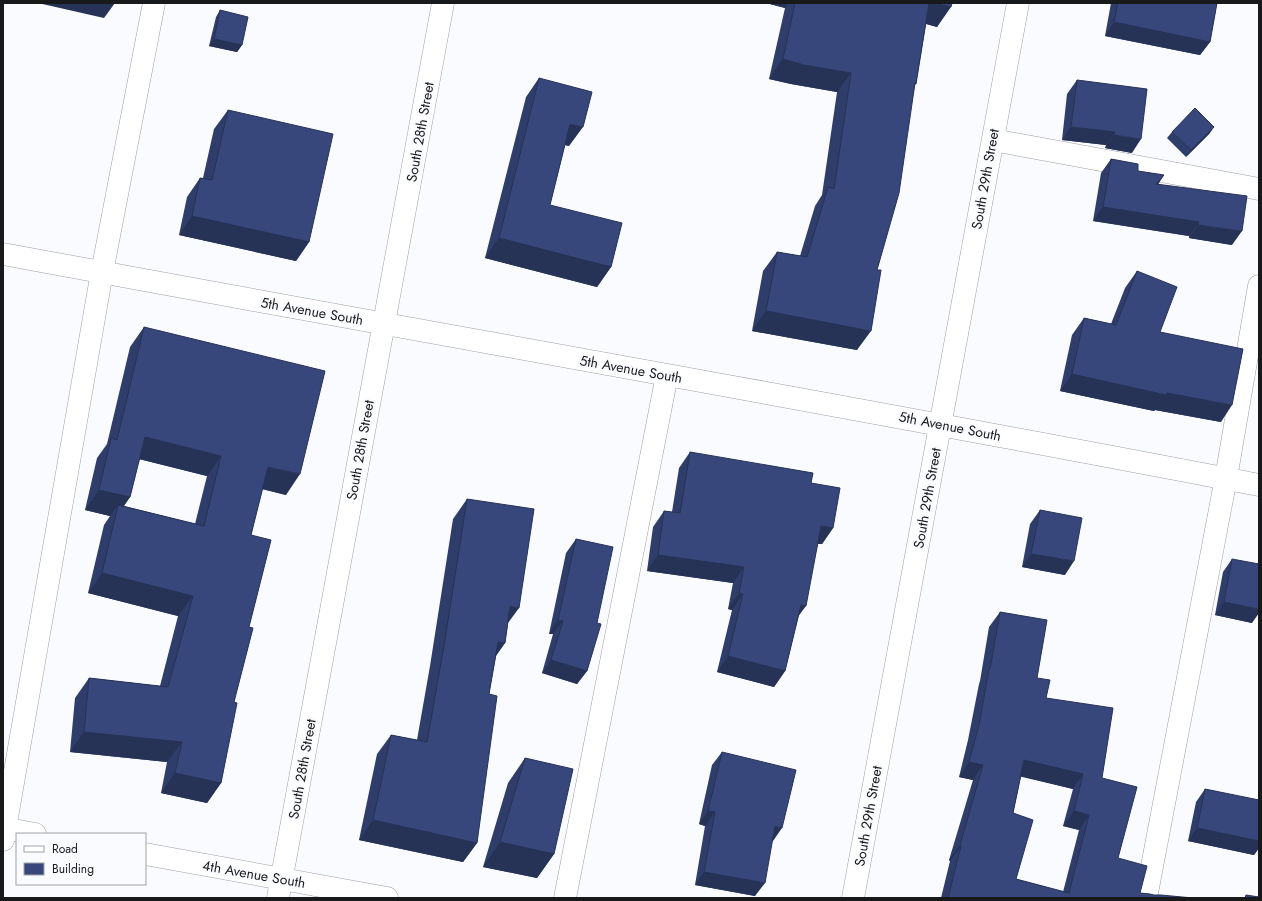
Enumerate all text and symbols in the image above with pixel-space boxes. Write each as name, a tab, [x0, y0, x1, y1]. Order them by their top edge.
street label: South 28th Street	[401, 80, 439, 184]
street label: South 29th Street	[966, 126, 1004, 231]
street label: 5th Avenue South	[259, 292, 365, 330]
street label: 5th Avenue South	[578, 350, 684, 388]
street label: South 28th Street	[341, 398, 379, 502]
street label: 5th Avenue South	[897, 406, 1003, 446]
street label: South 29th Street	[908, 445, 946, 550]
street label: South 28th Street	[283, 717, 321, 821]
street label: South 29th Street	[849, 763, 887, 868]
legend	[16, 833, 146, 885]
text: Road	[52, 840, 78, 858]
street label: 4th Avenue South	[201, 855, 307, 893]
text: Building	[52, 860, 94, 878]

